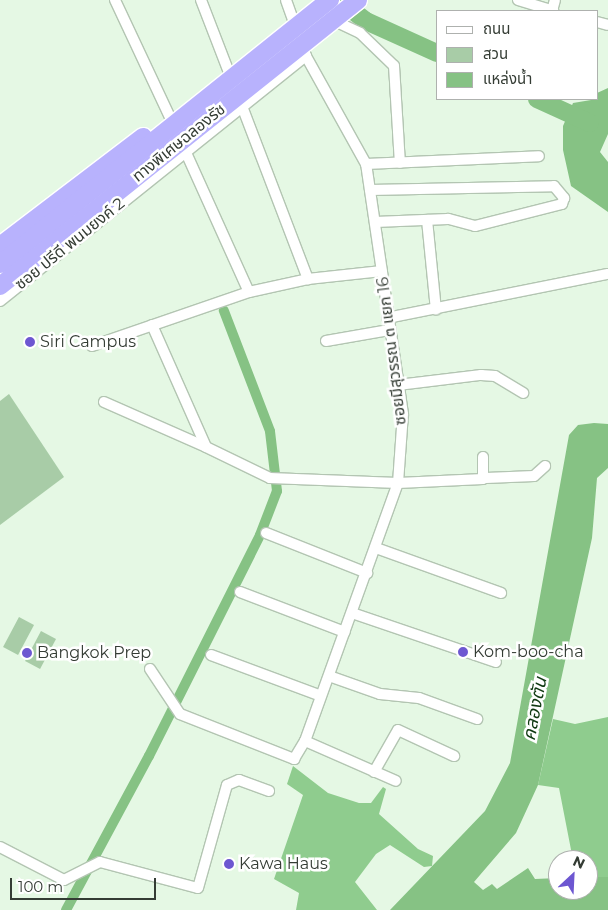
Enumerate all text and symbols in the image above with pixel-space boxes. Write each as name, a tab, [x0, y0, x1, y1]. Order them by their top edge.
legend	[436, 10, 598, 100]
text: ถนน	[483, 19, 510, 38]
text: สวน	[483, 44, 508, 63]
text: แหล่งน้ำ	[483, 69, 532, 88]
street label: ทางพิเศษฉลองรัช	[129, 100, 229, 186]
street label: ซอย ปรีดี พนมยงค์ 2	[11, 194, 129, 294]
street label: ซอยมีสุวรรณ ๓ แยก 16	[373, 276, 411, 426]
place label: Siri Campus	[40, 332, 136, 352]
marker: Siri Campus	[24, 336, 36, 348]
place label: Kom-boo-cha	[473, 642, 584, 662]
place label: Bangkok Prep	[37, 643, 151, 663]
marker: Kom-boo-cha	[457, 646, 469, 658]
marker: Bangkok Prep	[21, 647, 33, 659]
water label: คลองตัน	[518, 676, 552, 742]
north arrow	[548, 850, 598, 900]
text: N	[570, 852, 588, 873]
place label: Kawa Haus	[239, 854, 328, 874]
marker: Kawa Haus	[223, 858, 235, 870]
scale bar	[12, 868, 159, 900]
text: 100 m	[18, 877, 63, 896]

